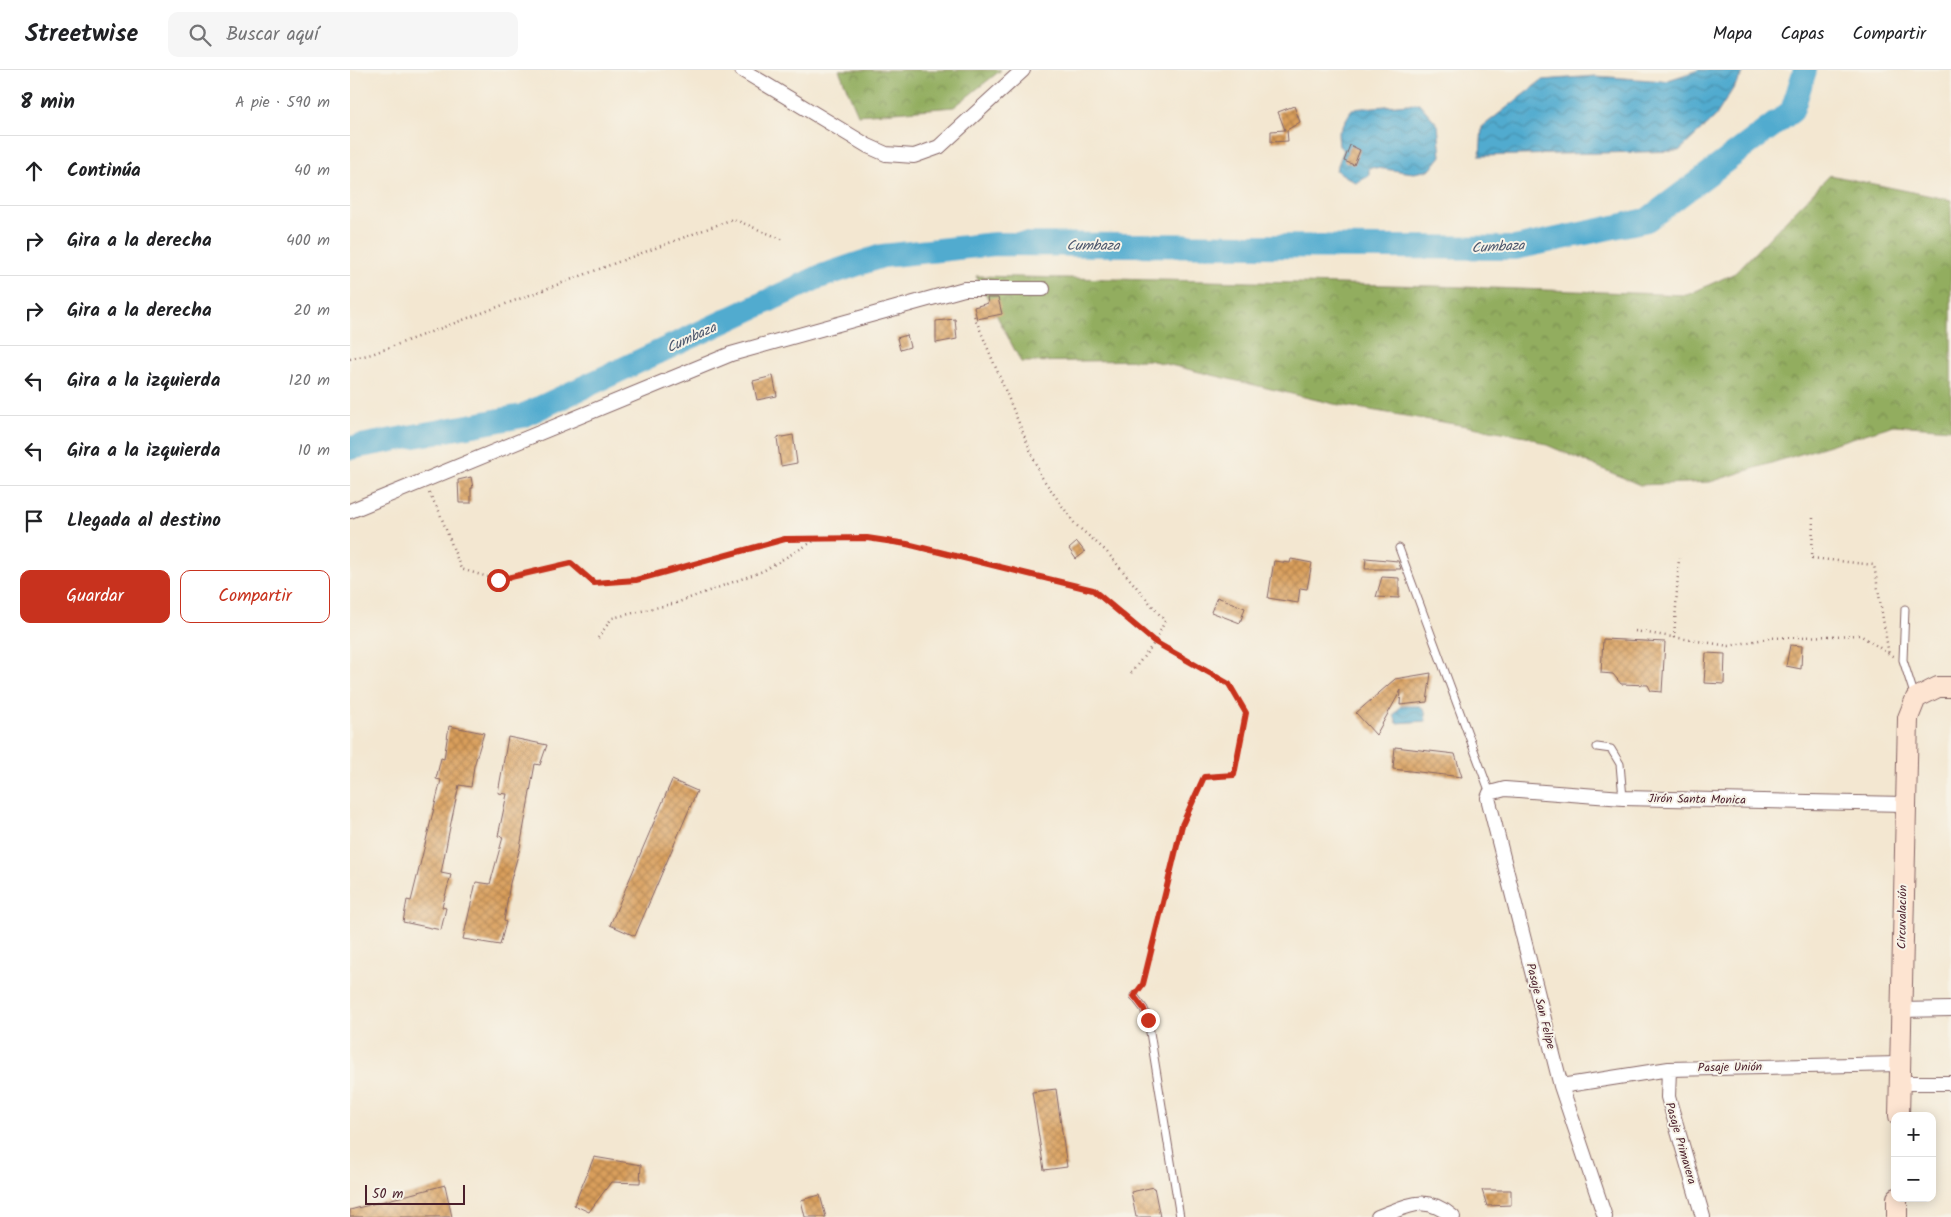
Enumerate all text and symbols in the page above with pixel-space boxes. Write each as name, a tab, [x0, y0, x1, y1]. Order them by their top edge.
search box	[168, 12, 518, 57]
text: Streetwise	[25, 15, 138, 54]
text: Buscar aquí	[226, 20, 318, 50]
text: Mapa	[1713, 20, 1753, 49]
text: Capas	[1781, 20, 1825, 49]
text: Compartir	[1853, 20, 1926, 49]
icon: search	[186, 21, 214, 49]
text: 8 min	[20, 86, 75, 119]
text: A pie · 590 m	[235, 90, 330, 115]
text: Continúa	[67, 156, 141, 186]
icon: ahead	[20, 157, 48, 185]
text: 40 m	[294, 158, 330, 183]
text: Gira a la derecha	[67, 226, 212, 256]
icon: right	[20, 227, 48, 255]
text: 400 m	[286, 228, 330, 253]
water label: Cumbaza	[1067, 235, 1121, 257]
water label: Cumbaza	[1471, 235, 1526, 259]
text: Gira a la derecha	[67, 296, 212, 326]
icon: right	[20, 297, 48, 325]
text: 20 m	[294, 298, 330, 323]
water label: Cumbaza	[663, 316, 721, 359]
text: Gira a la izquierda	[67, 366, 220, 396]
icon: left	[20, 367, 48, 395]
text: 120 m	[289, 368, 330, 393]
text: Gira a la izquierda	[67, 436, 220, 466]
icon: left	[20, 437, 48, 465]
text: 10 m	[298, 438, 330, 463]
text: Llegada al destino	[67, 506, 221, 536]
icon: arrive	[20, 507, 48, 535]
route start	[487, 569, 510, 592]
button: Guardar	[20, 570, 170, 623]
button: Compartir	[180, 570, 330, 623]
street label: Jirón Santa Monica	[1648, 789, 1746, 810]
street label: Circuvalación	[1892, 885, 1913, 949]
street label: Pasaje San Felipe	[1521, 961, 1561, 1052]
route end	[1137, 1009, 1160, 1032]
street label: Pasaje Unión	[1698, 1057, 1762, 1078]
street label: Pasaje Primavera	[1660, 1100, 1701, 1187]
map controls	[1891, 1112, 1936, 1202]
button: +	[1891, 1112, 1936, 1157]
button: −	[1891, 1157, 1936, 1202]
scale bar	[365, 1182, 465, 1205]
text: 50 m	[372, 1183, 403, 1205]

